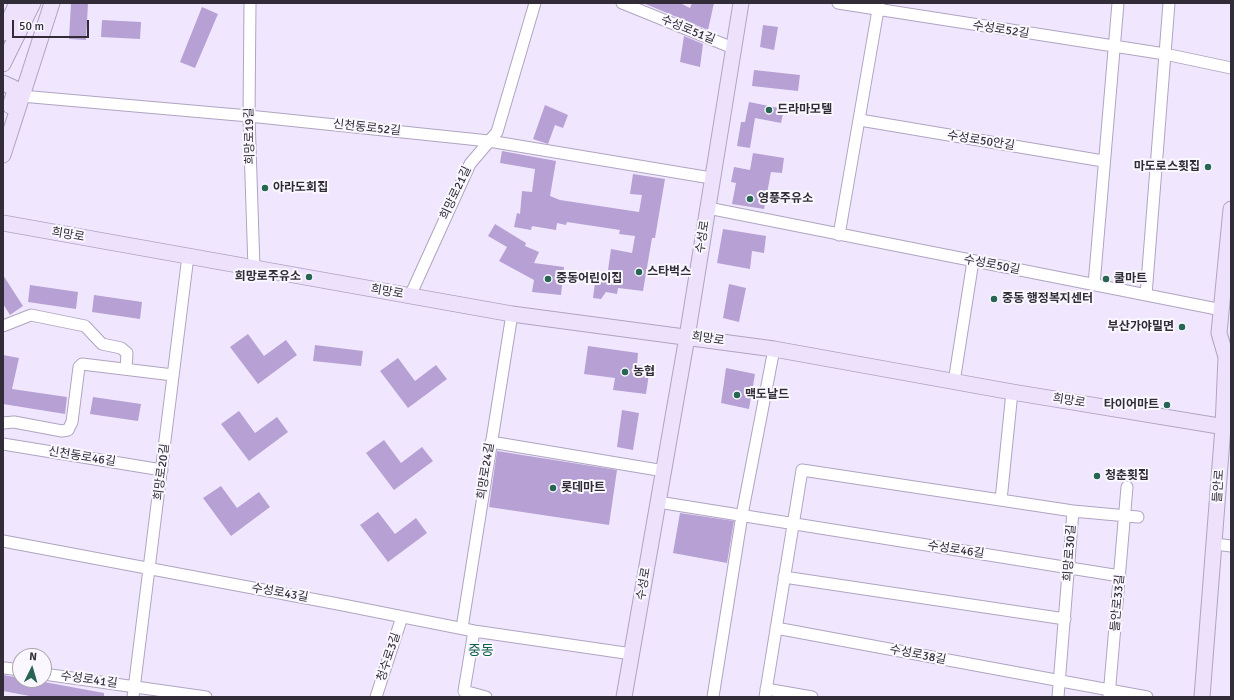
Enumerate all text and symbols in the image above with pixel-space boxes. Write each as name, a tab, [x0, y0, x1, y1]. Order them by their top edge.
scale bar	[14, 12, 91, 38]
street label: 수성로51길	[659, 13, 717, 47]
street label: 수성로52길	[972, 18, 1030, 42]
text: 50 m	[19, 19, 44, 34]
place label: 드라마모텔	[777, 103, 832, 117]
marker: 드라마모텔	[764, 105, 774, 115]
street label: 희망로19길	[242, 107, 258, 165]
street label: 신천동로52길	[332, 117, 402, 139]
street label: 수성로50안길	[946, 129, 1016, 153]
place label: 마도로스횟집	[1134, 160, 1200, 174]
marker: 마도로스횟집	[1203, 162, 1213, 172]
street label: 희망로21길	[437, 164, 475, 222]
place label: 아라도회집	[273, 181, 328, 195]
marker: 아라도회집	[260, 183, 270, 193]
place label: 영풍주유소	[758, 192, 813, 206]
marker: 영풍주유소	[745, 194, 755, 204]
street label: 수성로	[693, 220, 713, 254]
street label: 희망로	[50, 225, 86, 245]
street label: 수성로50길	[963, 252, 1021, 278]
place label: 스타벅스	[647, 265, 691, 279]
marker: 스타벅스	[634, 267, 644, 277]
place label: 희망로주유소	[235, 270, 301, 284]
marker: 희망로주유소	[304, 272, 314, 282]
place label: 중동어린이집	[556, 272, 622, 286]
place label: 쿨마트	[1114, 272, 1147, 286]
marker: 중동어린이집	[543, 274, 553, 284]
marker: 쿨마트	[1101, 274, 1111, 284]
street label: 희망로	[369, 282, 405, 302]
place label: 중동 행정복지센터	[1002, 292, 1093, 306]
marker: 중동 행정복지센터	[989, 294, 999, 304]
place label: 부산가야밀면	[1108, 320, 1174, 334]
marker: 부산가야밀면	[1177, 322, 1187, 332]
street label: 희망로	[691, 330, 725, 348]
place label: 농협	[633, 365, 655, 379]
marker: 농협	[620, 367, 630, 377]
place label: 맥도날드	[745, 388, 789, 402]
marker: 맥도날드	[732, 390, 742, 400]
street label: 희망로	[1052, 391, 1086, 411]
place label: 타이어마트	[1104, 398, 1159, 412]
marker: 타이어마트	[1162, 400, 1172, 410]
street label: 희망로24길	[474, 442, 498, 500]
street label: 희망로20길	[151, 443, 173, 501]
street label: 신천동로46길	[47, 445, 117, 469]
place label: 청춘횟집	[1105, 469, 1149, 483]
street label: 들안로	[1211, 469, 1227, 503]
marker: 청춘횟집	[1092, 471, 1102, 481]
place label: 롯데마트	[561, 481, 605, 495]
marker: 롯데마트	[548, 483, 558, 493]
street label: 희망로30길	[1061, 524, 1079, 582]
street label: 수성로46길	[927, 538, 985, 562]
street label: 수성로	[634, 566, 654, 602]
street label: 들안로33길	[1108, 574, 1128, 632]
street label: 수성로43길	[251, 581, 309, 605]
street label: 청수로3길	[374, 631, 404, 683]
street label: 수성로38길	[889, 642, 947, 668]
district label: 중동	[468, 643, 494, 659]
north arrow	[12, 648, 52, 688]
text: N	[29, 650, 37, 663]
street label: 수성로41길	[60, 669, 118, 691]

